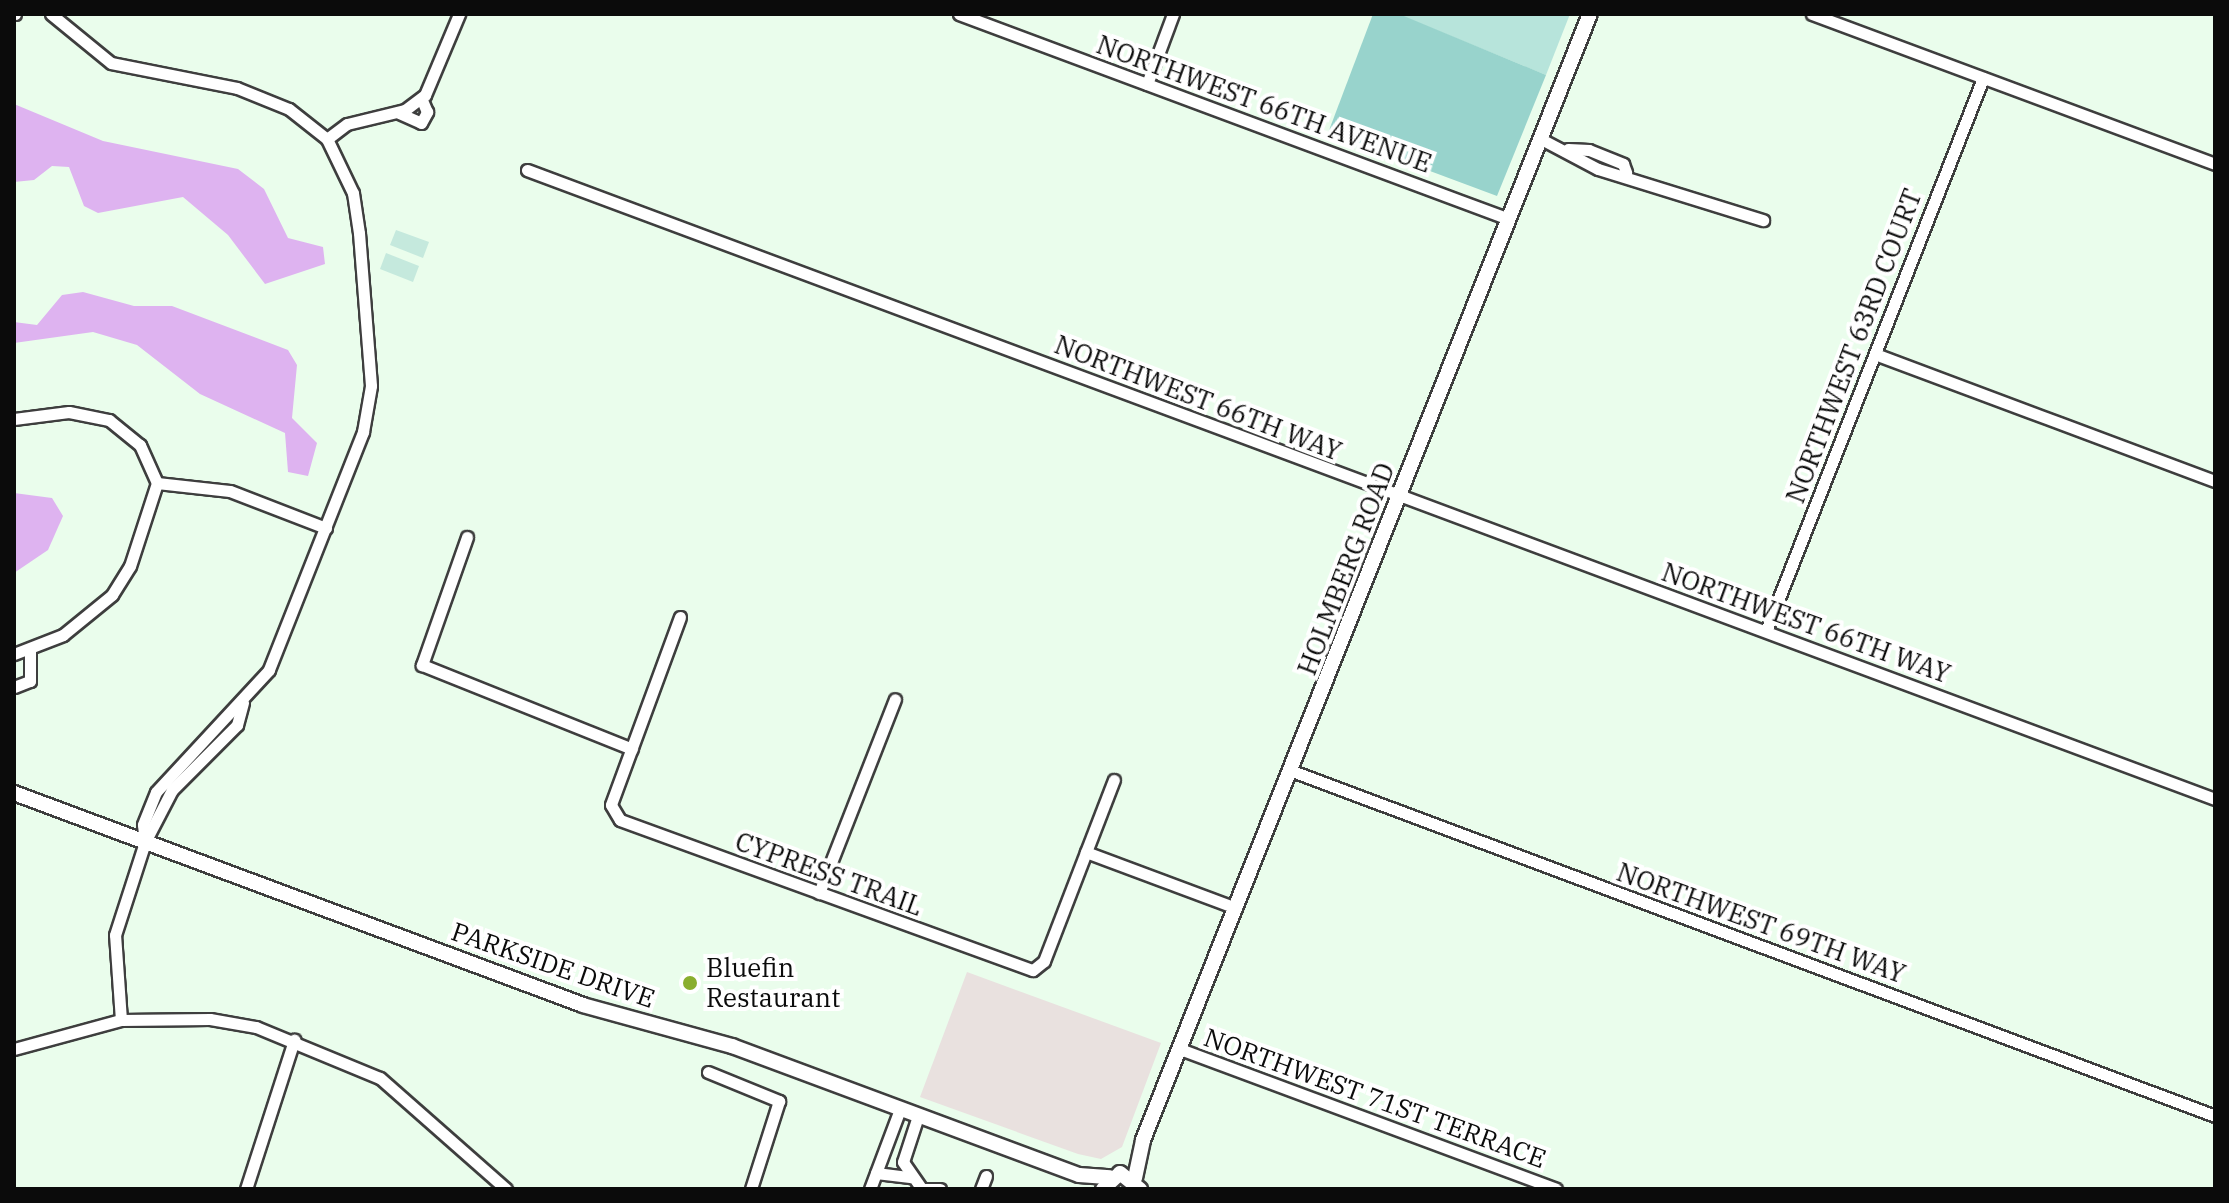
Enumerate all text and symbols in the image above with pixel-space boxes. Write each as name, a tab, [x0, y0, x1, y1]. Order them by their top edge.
street label: NORTHWEST 66TH AVENUE	[1092, 29, 1436, 179]
street label: NORTHWEST 63RD COURT	[1780, 185, 1928, 507]
street label: NORTHWEST 66TH WAY	[1050, 329, 1346, 467]
street label: HOLMBERG ROAD	[1291, 459, 1401, 679]
street label: NORTHWEST 66TH WAY	[1658, 556, 1954, 690]
street label: CYPRESS TRAIL	[731, 826, 927, 922]
street label: NORTHWEST 69TH WAY	[1613, 856, 1909, 990]
street label: PARKSIDE DRIVE	[447, 916, 659, 1014]
place label: Bluefin Restaurant	[706, 952, 840, 1014]
marker: Bluefin Restaurant	[681, 974, 699, 992]
street label: NORTHWEST 71ST TERRACE	[1200, 1022, 1550, 1174]

